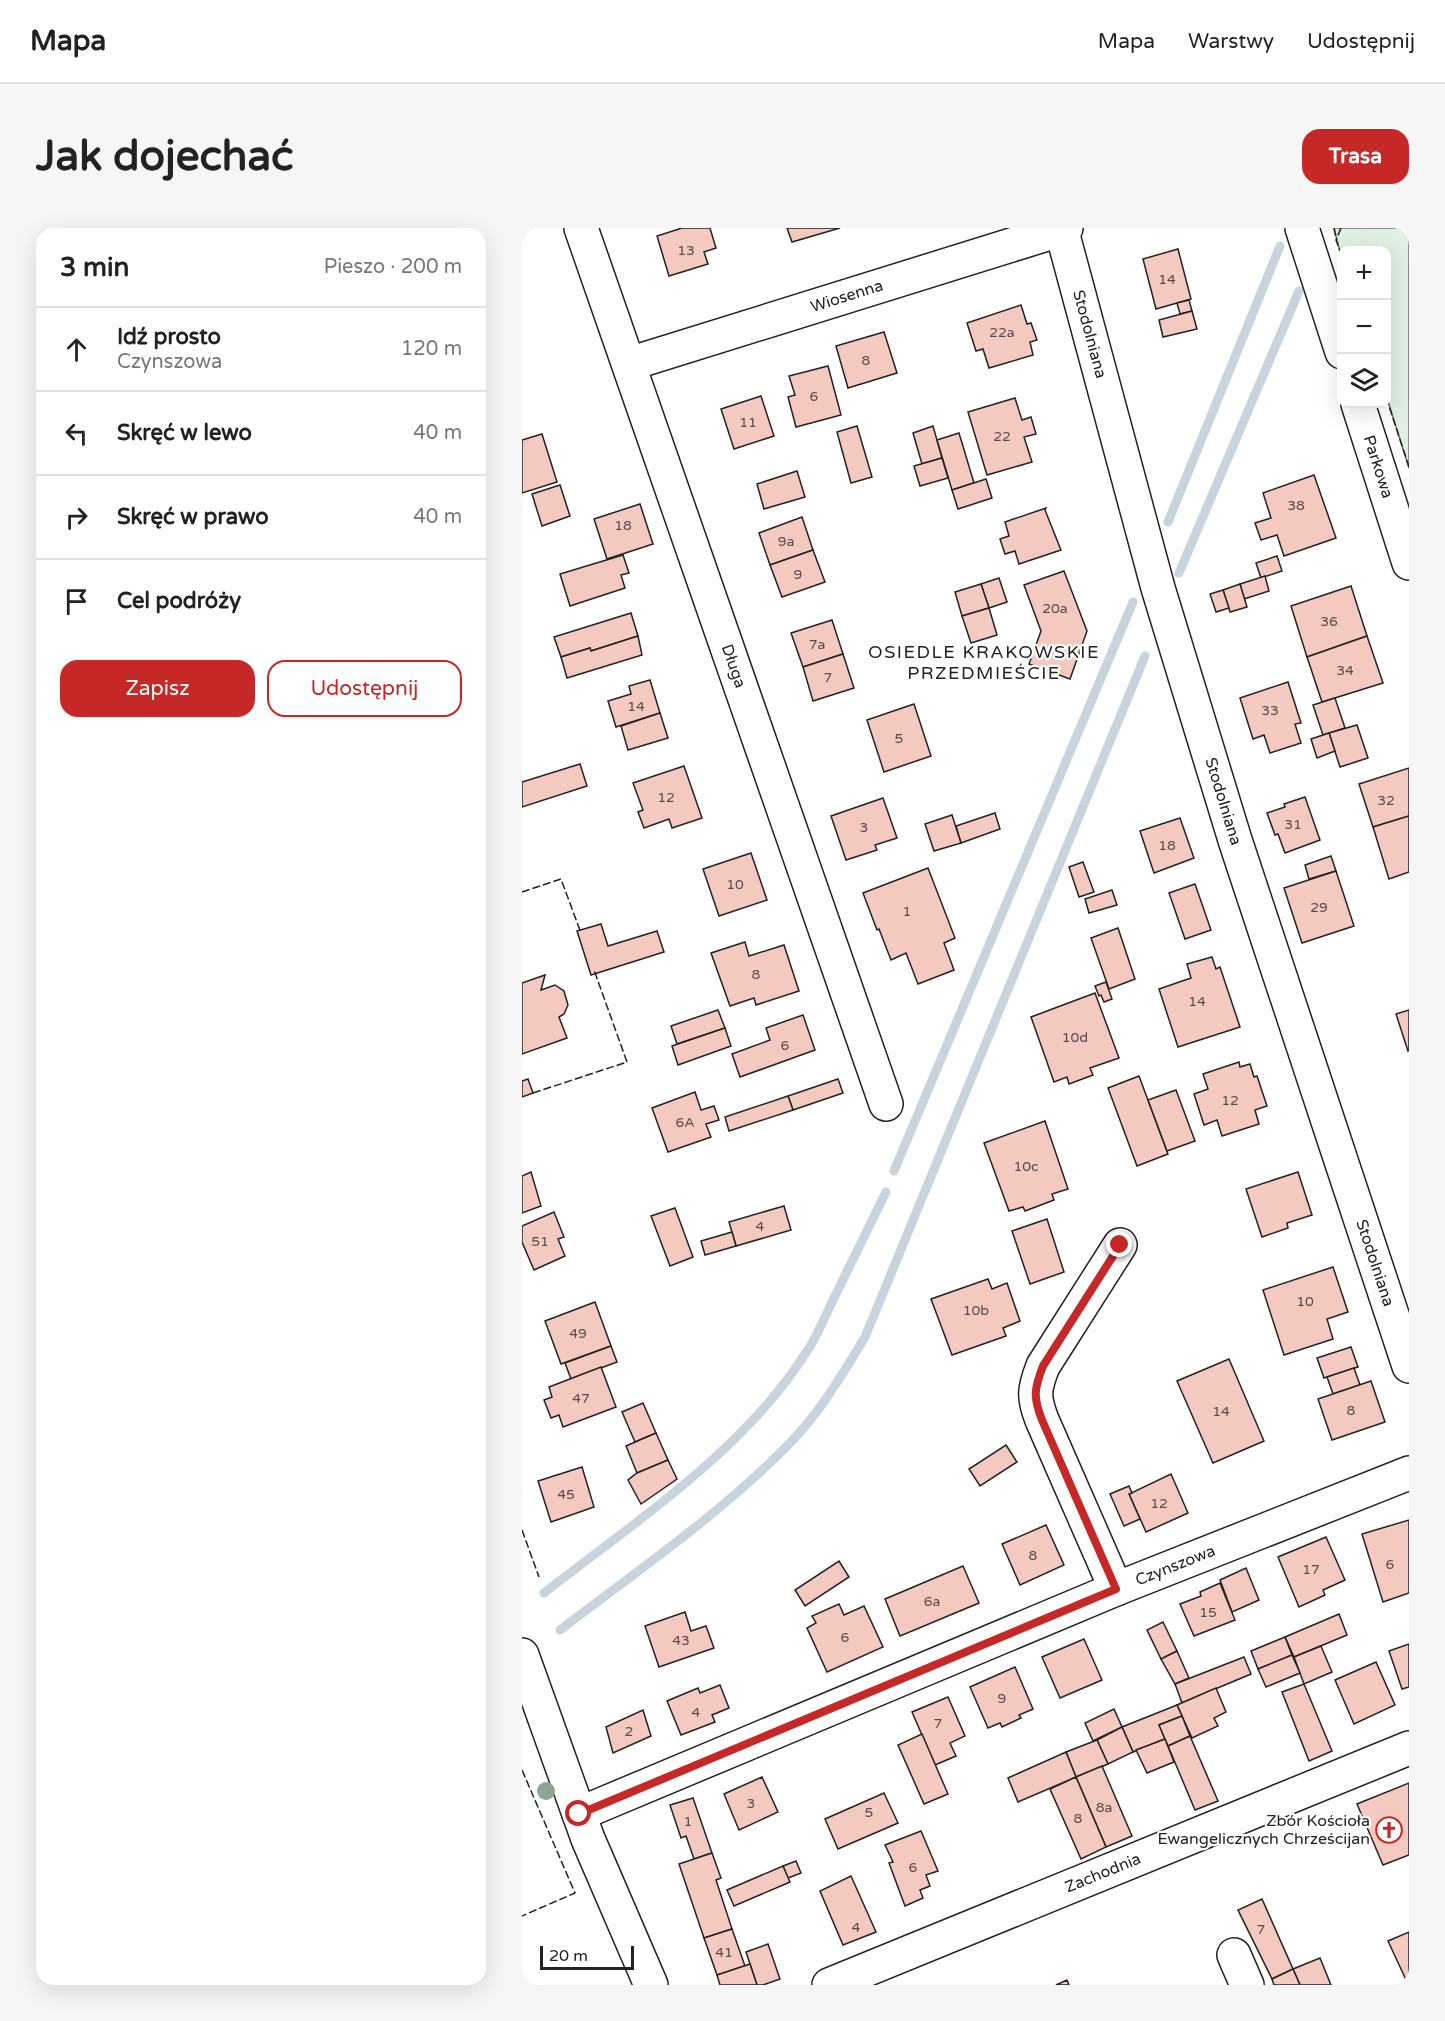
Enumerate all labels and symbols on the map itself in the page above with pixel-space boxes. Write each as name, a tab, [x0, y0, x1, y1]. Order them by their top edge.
house number: 13	[677, 242, 695, 259]
house number: 14	[1158, 271, 1176, 288]
street label: Wiosenna	[808, 276, 885, 317]
street label: Stodolniana	[1068, 288, 1111, 381]
house number: 22a	[989, 324, 1015, 341]
house number: 8	[862, 352, 871, 369]
house number: 6	[810, 388, 819, 405]
house number: 11	[739, 414, 757, 431]
house number: 22	[993, 428, 1011, 445]
street label: Parkowa	[1359, 433, 1398, 501]
house number: 38	[1287, 497, 1305, 514]
house number: 18	[614, 517, 632, 534]
house number: 9a	[778, 533, 794, 550]
house number: 9	[794, 566, 802, 583]
house number: 20a	[1042, 600, 1068, 617]
house number: 36	[1320, 613, 1338, 630]
house number: 7a	[809, 636, 825, 653]
district label: OSIEDLE KRAKOWSKIE PRZEDMIEŚCIE	[868, 641, 1100, 684]
street label: Długa	[717, 642, 750, 691]
house number: 34	[1336, 662, 1354, 679]
house number: 7	[824, 669, 832, 686]
house number: 14	[627, 698, 645, 715]
house number: 33	[1261, 702, 1279, 719]
house number: 5	[895, 730, 903, 747]
street label: Stodolniana	[1200, 755, 1246, 848]
house number: 12	[657, 789, 675, 806]
house number: 32	[1377, 792, 1395, 809]
house number: 31	[1284, 816, 1302, 833]
house number: 3	[860, 819, 868, 836]
house number: 18	[1158, 837, 1176, 854]
house number: 10	[726, 876, 744, 893]
house number: 29	[1310, 899, 1328, 916]
house number: 1	[903, 903, 911, 920]
house number: 8	[752, 966, 761, 983]
house number: 14	[1188, 993, 1206, 1010]
house number: 10d	[1062, 1029, 1088, 1046]
house number: 6	[781, 1037, 790, 1054]
house number: 12	[1221, 1092, 1239, 1109]
house number: 6A	[675, 1114, 695, 1131]
house number: 10c	[1013, 1158, 1039, 1175]
street label: Stodolniana	[1351, 1217, 1399, 1309]
house number: 4	[756, 1218, 765, 1235]
route end	[1106, 1231, 1132, 1257]
house number: 51	[531, 1233, 549, 1250]
house number: 10	[1296, 1293, 1314, 1310]
house number: 10b	[963, 1302, 989, 1319]
house number: 49	[569, 1325, 587, 1342]
house number: 47	[572, 1390, 590, 1407]
house number: 8	[1347, 1402, 1356, 1419]
house number: 14	[1212, 1403, 1230, 1420]
house number: 45	[557, 1486, 575, 1503]
house number: 12	[1150, 1495, 1168, 1512]
street label: Czynszowa	[1132, 1541, 1218, 1590]
house number: 8	[1029, 1547, 1038, 1564]
house number: 6	[1386, 1556, 1395, 1573]
house number: 17	[1302, 1561, 1320, 1578]
house number: 6a	[924, 1593, 940, 1610]
house number: 15	[1199, 1604, 1217, 1621]
house number: 6	[841, 1629, 850, 1646]
house number: 43	[672, 1632, 690, 1649]
house number: 9	[998, 1690, 1006, 1707]
house number: 4	[692, 1704, 701, 1721]
house number: 7	[934, 1715, 942, 1732]
house number: 2	[625, 1723, 633, 1740]
house number: 3	[747, 1795, 755, 1812]
house number: 8a	[1096, 1799, 1112, 1816]
route start	[565, 1800, 591, 1826]
house number: 5	[865, 1804, 873, 1821]
house number: 8	[1074, 1810, 1083, 1827]
place label: Zbór Kościoła Ewangelicznych Chrześcijan	[1158, 1811, 1370, 1849]
house number: 1	[684, 1813, 692, 1830]
church icon: Zbór Kościoła Ewangelicznych Chrześcijan	[1374, 1815, 1404, 1845]
street label: Zachodnia	[1062, 1849, 1144, 1897]
house number: 6	[909, 1859, 918, 1876]
house number: 4	[852, 1919, 861, 1936]
house number: 7	[1257, 1921, 1265, 1938]
scale bar	[540, 1943, 634, 1970]
house number: 41	[715, 1944, 733, 1961]

